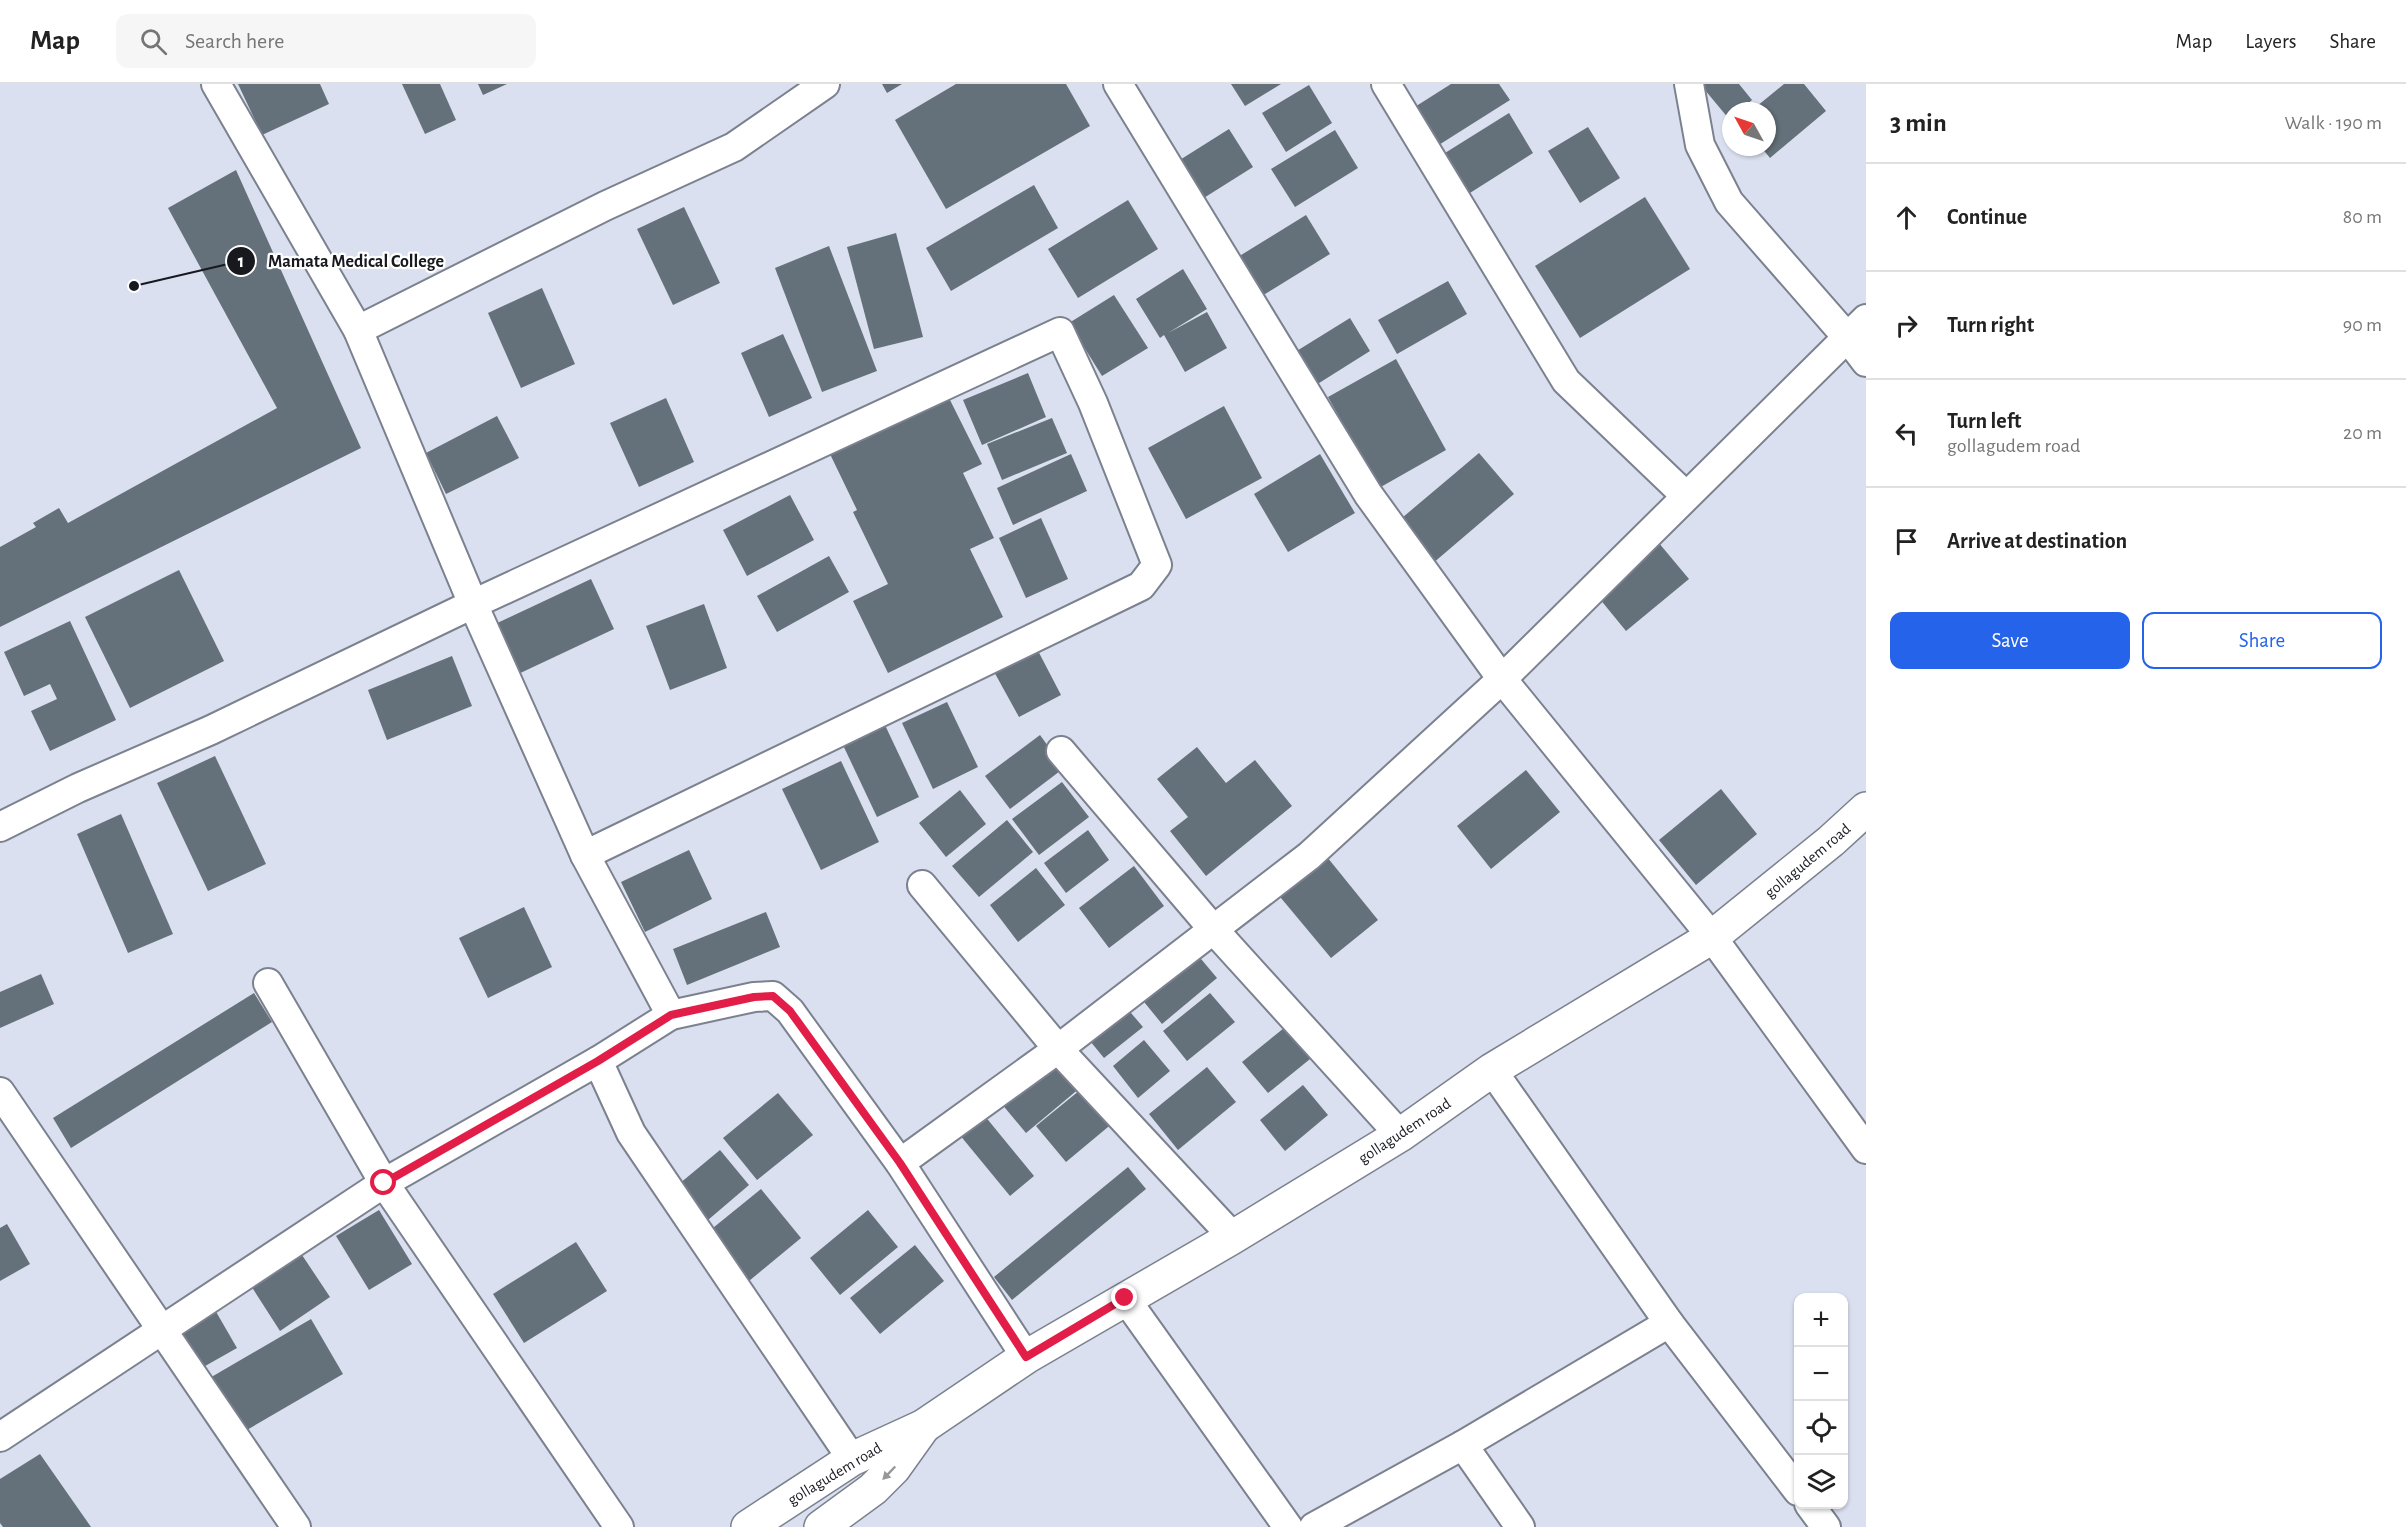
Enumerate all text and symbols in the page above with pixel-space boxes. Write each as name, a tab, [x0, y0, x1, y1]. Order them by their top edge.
search box	[116, 14, 536, 68]
icon: search	[137, 25, 170, 58]
text: Map	[30, 27, 80, 55]
text: Search here	[185, 30, 284, 52]
text: Map	[2176, 31, 2212, 52]
text: Layers	[2245, 31, 2296, 52]
text: Share	[2329, 31, 2376, 52]
north arrow	[1722, 102, 1776, 156]
text: 3 min	[1890, 110, 1947, 136]
text: Walk · 190 m	[2285, 113, 2382, 133]
icon: ahead	[1890, 201, 1923, 234]
text: Continue	[1947, 206, 2027, 228]
text: 80 m	[2343, 207, 2382, 227]
callout: Mamata Medical College	[226, 243, 456, 279]
text: 1	[238, 253, 244, 271]
text: Mamata Medical College	[268, 253, 444, 271]
icon: right	[1890, 309, 1923, 342]
text: Turn right	[1947, 314, 2034, 336]
text: 90 m	[2343, 315, 2382, 335]
text: Turn left	[1947, 410, 2021, 432]
icon: left	[1890, 417, 1923, 450]
text: 20 m	[2343, 423, 2382, 443]
text: gollagudem road	[1947, 436, 2080, 456]
icon: arrive	[1890, 525, 1923, 558]
text: Arrive at destination	[1947, 530, 2127, 552]
button: Save	[1890, 612, 2130, 669]
button: Share	[2142, 612, 2382, 669]
street label: gollagudem road	[1762, 820, 1854, 901]
street label: gollagudem road	[1355, 1095, 1454, 1167]
route start	[370, 1169, 396, 1195]
route end	[1111, 1284, 1137, 1310]
map controls	[1794, 1293, 1848, 1509]
button: +	[1794, 1293, 1848, 1347]
button: −	[1794, 1347, 1848, 1401]
button: locate	[1794, 1401, 1848, 1455]
street label: gollagudem road	[785, 1440, 884, 1508]
button: layers	[1794, 1455, 1848, 1509]
one-way arrow	[882, 1465, 896, 1480]

